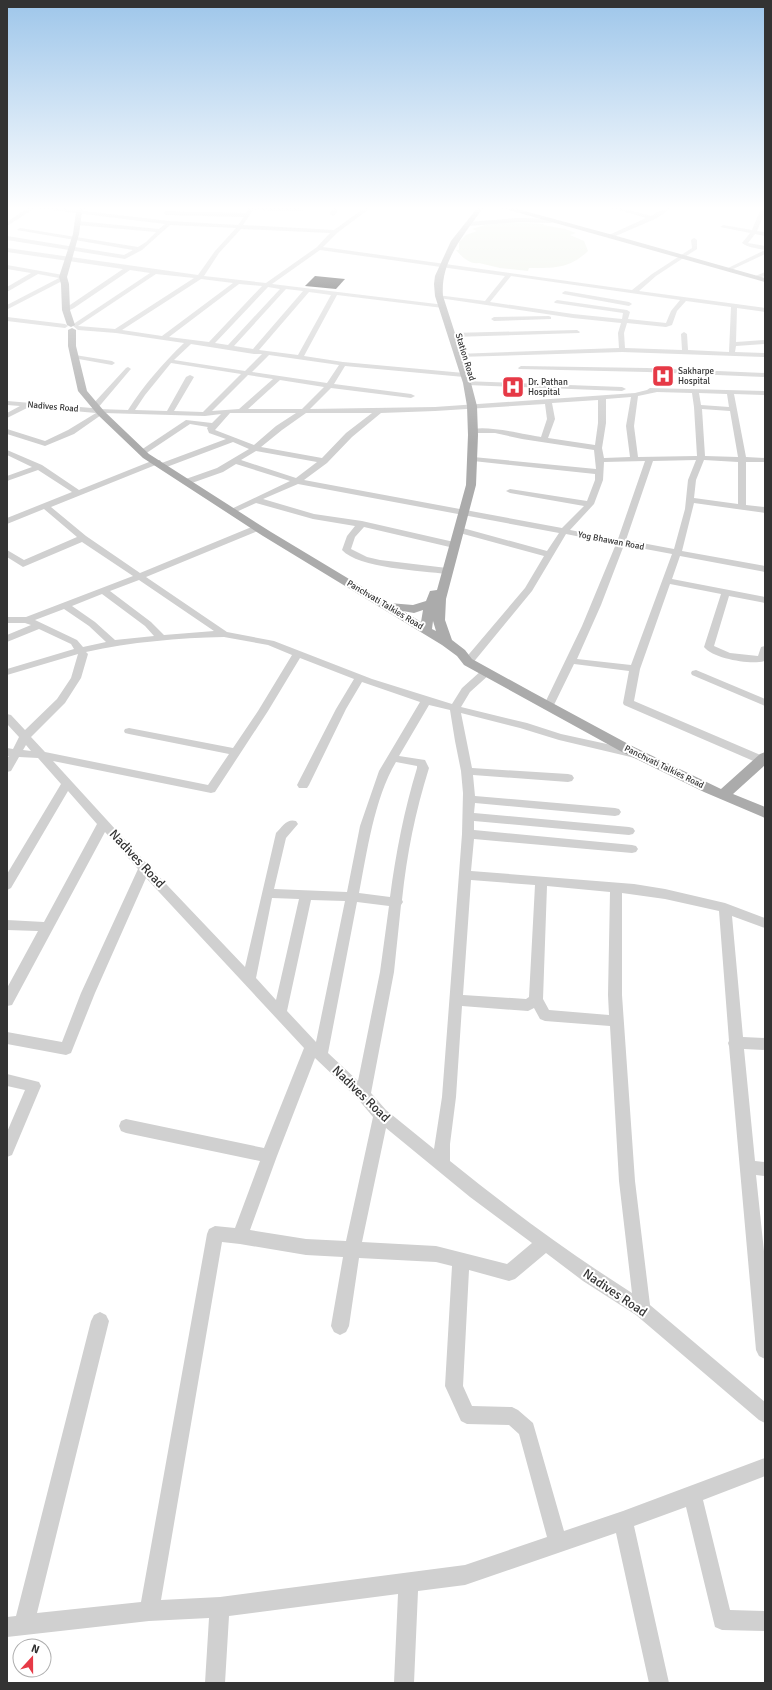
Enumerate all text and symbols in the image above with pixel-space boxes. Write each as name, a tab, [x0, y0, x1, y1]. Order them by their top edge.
street label: Station Road	[453, 332, 478, 382]
hospital icon: Sakharpe Hospital	[650, 363, 676, 389]
place label: Sakharpe Hospital	[678, 366, 715, 387]
hospital icon: Dr. Pathan Hospital	[500, 374, 526, 400]
place label: Dr. Pathan Hospital	[528, 377, 568, 398]
street label: Nadives Road	[27, 399, 79, 415]
street label: Yog Bhawan Road	[577, 529, 645, 553]
street label: Panchvati Talkies Road	[345, 578, 425, 632]
street label: Panchvati Talkies Road	[622, 743, 706, 791]
street label: Nadives Road	[106, 826, 168, 892]
street label: Nadives Road	[329, 1062, 393, 1126]
street label: Nadives Road	[580, 1266, 650, 1320]
north arrow	[12, 1638, 52, 1678]
text: N	[30, 1642, 41, 1657]

